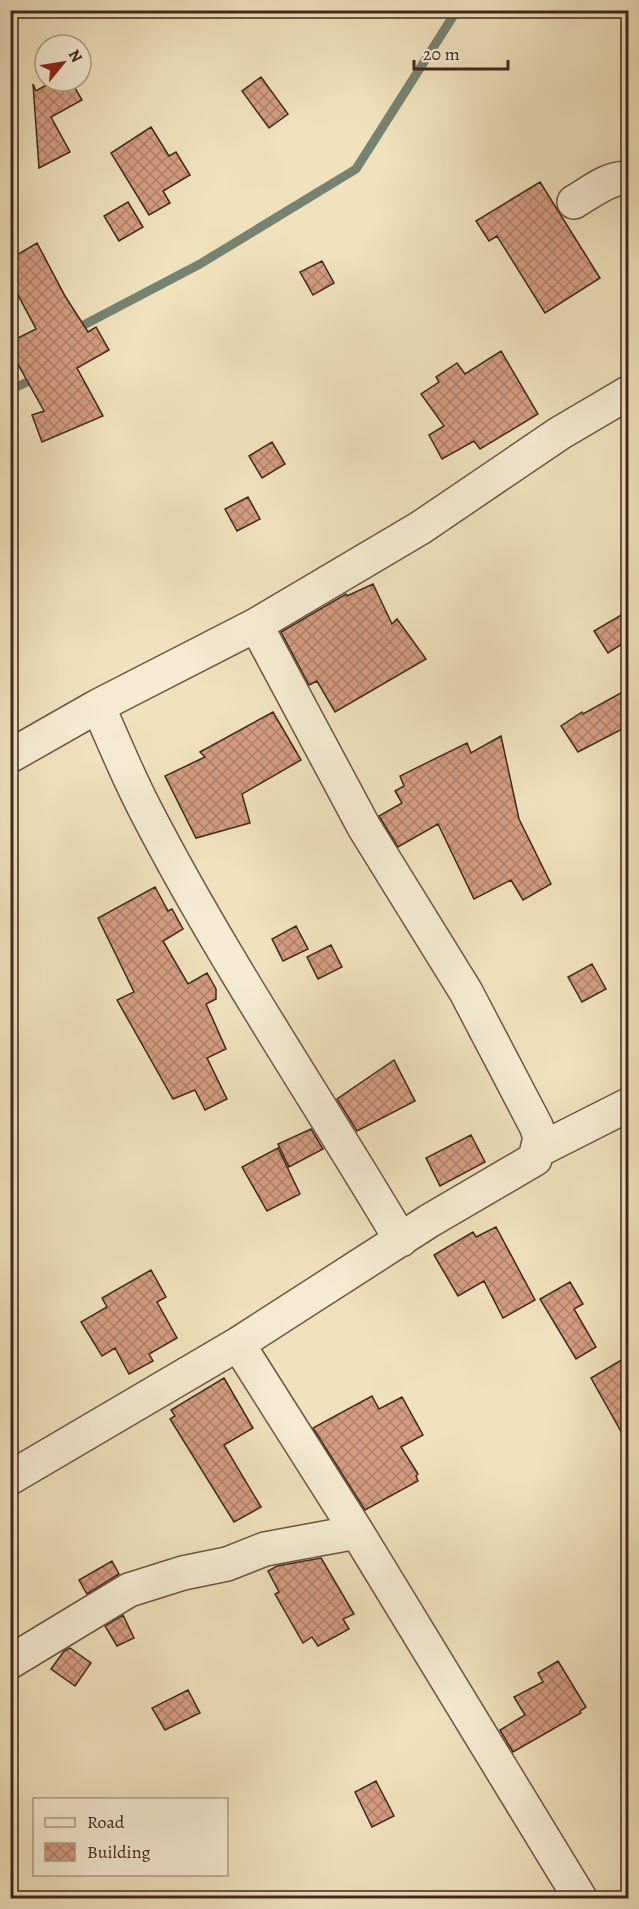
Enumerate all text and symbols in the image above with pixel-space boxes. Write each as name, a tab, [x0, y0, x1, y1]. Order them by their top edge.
north arrow	[33, 33, 93, 93]
scale bar	[414, 33, 508, 71]
text: 20 m	[423, 42, 460, 66]
text: N	[63, 45, 88, 67]
legend	[33, 1798, 228, 1876]
text: Road	[87, 1810, 125, 1834]
text: Building	[87, 1840, 151, 1864]

